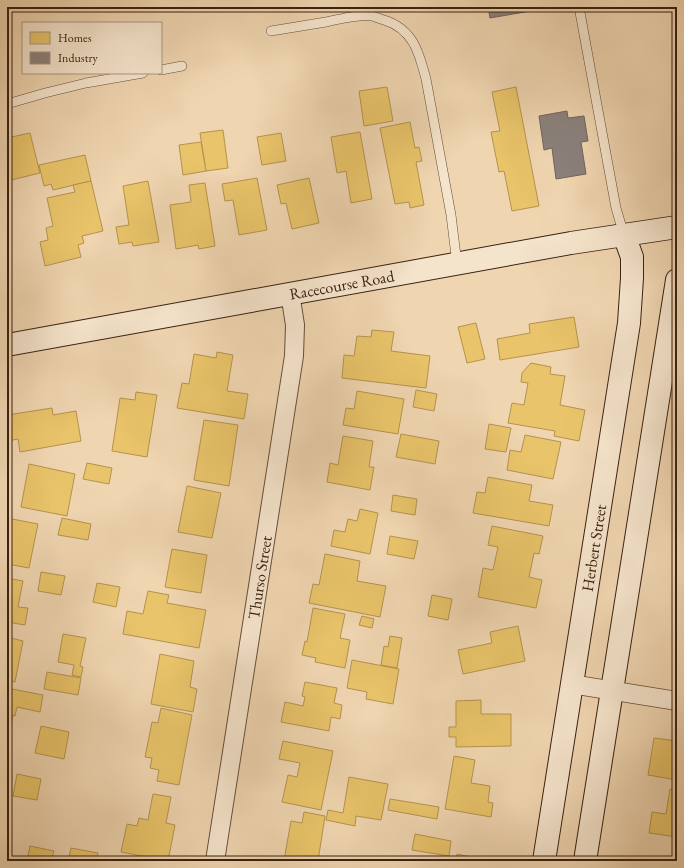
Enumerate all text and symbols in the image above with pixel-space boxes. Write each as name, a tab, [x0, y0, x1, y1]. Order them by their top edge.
legend	[22, 22, 162, 74]
text: Homes	[58, 30, 92, 46]
text: Industry	[58, 50, 98, 66]
street label: Racecourse Road	[287, 265, 397, 304]
street label: Herbert Street	[576, 503, 611, 593]
street label: Thurso Street	[242, 534, 276, 621]

